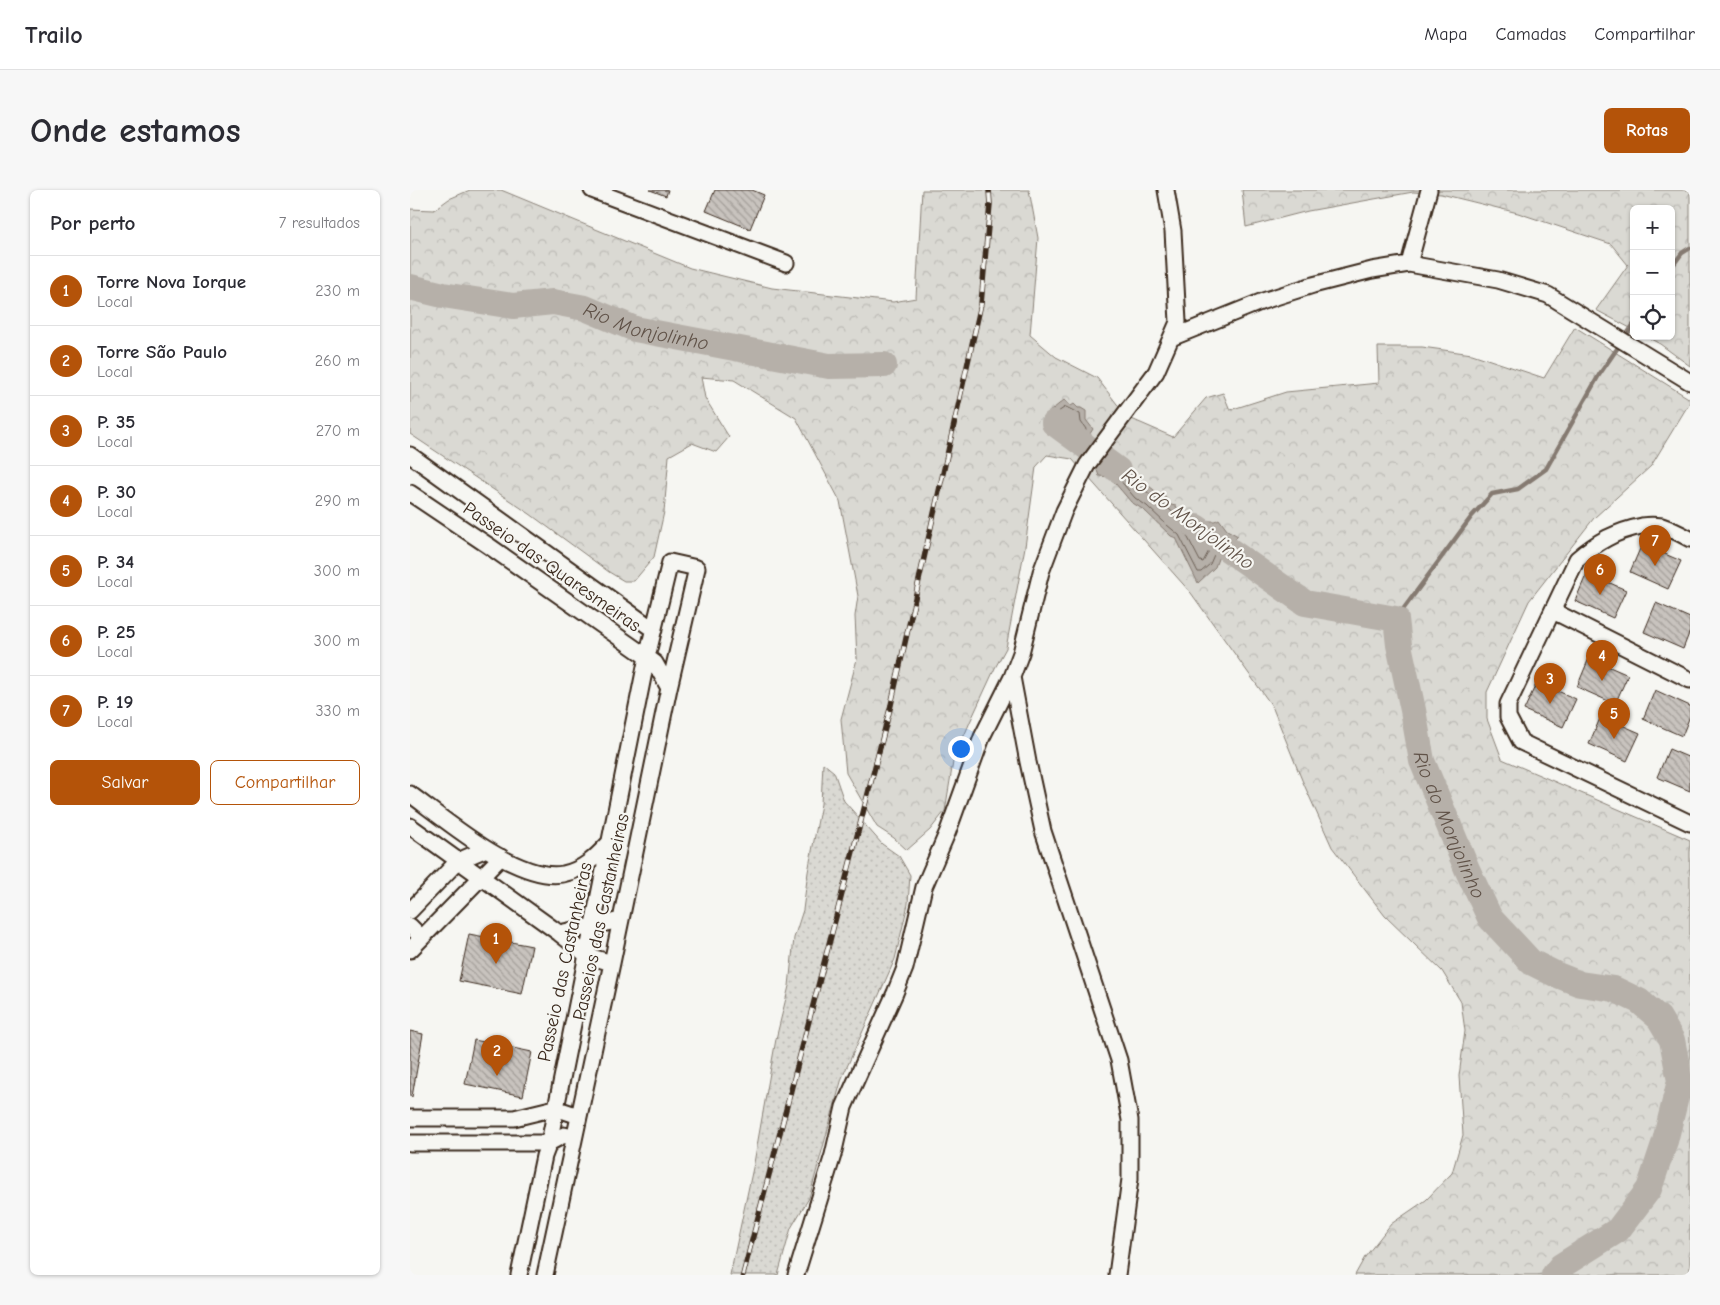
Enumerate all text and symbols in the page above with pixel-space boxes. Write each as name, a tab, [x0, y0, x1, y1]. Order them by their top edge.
text: Trailo	[25, 21, 83, 49]
text: Mapa	[1424, 24, 1467, 45]
text: Camadas	[1495, 24, 1566, 45]
text: Compartilhar	[1594, 24, 1695, 45]
button: Rotas	[1604, 108, 1690, 153]
text: Onde estamos	[30, 110, 241, 151]
map controls	[1630, 205, 1675, 340]
button: +	[1630, 205, 1675, 250]
text: Por perto	[50, 211, 135, 235]
text: 7 resultados	[279, 214, 360, 232]
button: −	[1630, 250, 1675, 295]
text: Torre Nova Iorque	[97, 271, 246, 293]
text: 1	[63, 282, 69, 300]
text: 230 m	[315, 282, 360, 300]
text: Local	[97, 293, 133, 311]
button: locate	[1630, 295, 1675, 340]
water label: Rio Monjolinho	[580, 297, 711, 354]
text: Torre São Paulo	[97, 341, 227, 363]
text: 2	[62, 352, 70, 370]
text: 260 m	[315, 352, 360, 370]
text: Local	[97, 363, 133, 381]
text: P. 35	[97, 411, 135, 433]
text: 3	[62, 422, 70, 440]
text: 270 m	[316, 422, 360, 440]
text: Local	[97, 433, 133, 451]
water label: Rio do Monjolinho	[1118, 464, 1258, 574]
text: P. 30	[97, 481, 136, 503]
text: 4	[62, 492, 70, 510]
text: 290 m	[315, 492, 360, 510]
street label: Passeio das Quaresmeiras	[459, 497, 645, 637]
text: Local	[97, 503, 133, 521]
pin: 7	[1639, 525, 1671, 566]
text: P. 34	[97, 551, 134, 573]
pin: 6	[1584, 554, 1616, 595]
text: 5	[62, 562, 70, 580]
text: 300 m	[314, 562, 360, 580]
text: Local	[97, 573, 133, 591]
text: P. 25	[97, 621, 136, 643]
text: 6	[62, 632, 70, 650]
text: 300 m	[314, 632, 360, 650]
pin: 4	[1586, 640, 1618, 681]
text: Local	[97, 643, 133, 661]
pin: 3	[1534, 663, 1566, 704]
text: P. 19	[97, 691, 133, 713]
pin: 5	[1598, 698, 1630, 739]
text: 7	[62, 702, 70, 720]
text: 330 m	[315, 702, 360, 720]
text: Local	[97, 713, 133, 731]
your location	[948, 736, 974, 762]
water label: Rio do Monjolinho	[1409, 750, 1491, 902]
button: Salvar	[50, 760, 200, 805]
button: Compartilhar	[210, 760, 360, 805]
street label: Passeios das Castanheiras	[568, 811, 634, 1022]
street label: Passeio das Castanheiras	[533, 860, 597, 1064]
pin: 1	[480, 923, 512, 964]
pin: 2	[481, 1035, 513, 1076]

